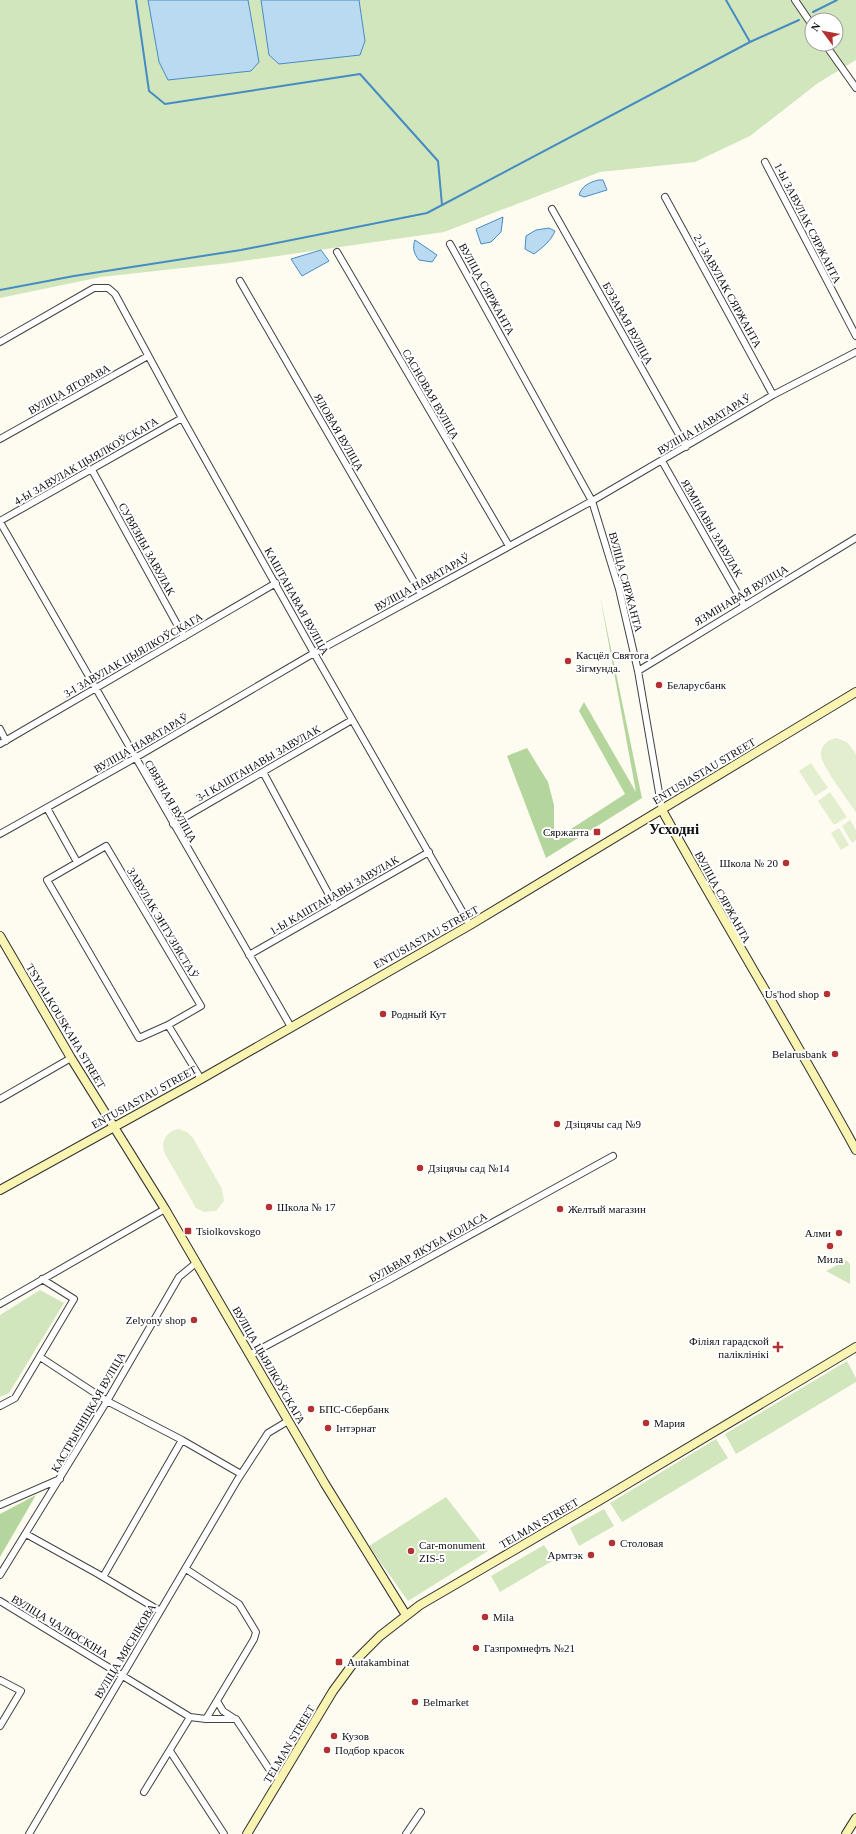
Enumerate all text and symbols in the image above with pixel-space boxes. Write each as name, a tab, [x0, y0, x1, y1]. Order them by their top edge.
north arrow	[804, 12, 844, 52]
text: N	[808, 20, 823, 33]
street label: 1-Ы ЗАВУЛАК СЯРЖАНТА	[772, 161, 844, 285]
street label: 2-І ЗАВУЛАК СЯРЖАНТА	[692, 232, 764, 350]
street label: ВУЛІЦА СЯРЖАНТА	[457, 241, 517, 337]
street label: БЭЗАВАЯ ВУЛІЦА	[600, 280, 656, 366]
street label: САСНОВАЯ ВУЛІЦА	[400, 347, 462, 441]
street label: ВУЛІЦА ЯГОРАВА	[26, 362, 112, 416]
street label: ЯЛОВАЯ ВУЛІЦА	[312, 391, 366, 473]
street label: ВУЛІЦА НАВАТАРАЎ	[655, 391, 753, 457]
street label: 4-Ы ЗАВУЛАК ЦЫЯЛКОЎСКАГА	[12, 415, 160, 507]
street label: ЯЗМІНАВЫ ЗАВУЛАК	[679, 477, 745, 580]
street label: СУВЯЗНЫ ЗАВУЛАК	[117, 501, 178, 598]
street label: ВУЛІЦА СЯРЖАНТА	[607, 531, 645, 633]
street label: КАШТАНАВАЯ ВУЛІЦА	[262, 545, 332, 657]
street label: ВУЛІЦА НАВАТАРАЎ	[372, 551, 472, 613]
street label: ЯЗМІНАВАЯ ВУЛІЦА	[692, 562, 790, 628]
street label: 3-І ЗАВУЛАК ЦЫЯЛКОЎСКАГА	[61, 610, 205, 700]
place label: Касцёл Святога Зігмунда.	[576, 649, 649, 674]
marker: Касцёл Святога Зігмунда.	[563, 656, 573, 666]
place label: Беларусбанк	[667, 679, 727, 691]
marker: Беларусбанк	[654, 680, 664, 690]
street label: ВУЛІЦА НАВАТАРАЎ	[92, 711, 190, 775]
street label: 3-І КАШТАНАВЫ ЗАВУЛАК	[194, 722, 323, 803]
street label: ENTUSIASTAU STREET	[650, 735, 758, 807]
street label: СВЯЗНАЯ ВУЛІЦА	[143, 758, 199, 844]
district label: Усходні	[649, 821, 699, 837]
place label: Сяржанта	[543, 826, 589, 838]
marker: Сяржанта	[592, 827, 602, 837]
street label: ВУЛІЦА СЯРЖАНТА	[693, 849, 753, 945]
street label: 1-Ы КАШТАНАВЫ ЗАВУЛАК	[267, 853, 401, 937]
place label: Школа № 20	[719, 857, 778, 869]
marker: Школа № 20	[781, 858, 791, 868]
street label: ЗАВУЛАК ЭНТУЗІЯСТАЎ	[125, 865, 201, 981]
street label: ENTUSIASTAU STREET	[371, 903, 481, 971]
street label: TSYIALKOUSKAHA STREET	[24, 961, 108, 1091]
place label: Us'hod shop	[765, 988, 819, 1000]
marker: Us'hod shop	[822, 989, 832, 999]
place label: Родный Кут	[391, 1008, 447, 1020]
marker: Родный Кут	[378, 1009, 388, 1019]
place label: Belarusbank	[772, 1048, 827, 1060]
marker: Belarusbank	[830, 1049, 840, 1059]
street label: ENTUSIASTAU STREET	[89, 1063, 199, 1131]
place label: Дзіцячы сад №9	[565, 1118, 642, 1130]
marker: Дзіцячы сад №9	[552, 1119, 562, 1129]
place label: Дзіцячы сад №14	[428, 1162, 510, 1174]
marker: Дзіцячы сад №14	[415, 1163, 425, 1173]
place label: Школа № 17	[277, 1201, 336, 1213]
marker: Школа № 17	[264, 1202, 274, 1212]
place label: Желтый магазин	[568, 1203, 646, 1215]
marker: Желтый магазин	[555, 1204, 565, 1214]
street label: БУЛЬВАР ЯКУБА КОЛАСА	[367, 1210, 489, 1284]
place label: Tsiolkovskogo	[196, 1225, 261, 1237]
marker: Tsiolkovskogo	[183, 1226, 193, 1236]
place label: Алми	[805, 1227, 831, 1239]
marker: Алми	[834, 1228, 844, 1238]
marker: Мила	[825, 1241, 835, 1251]
place label: Мила	[817, 1253, 843, 1265]
street label: ВУЛІЦА ЦЫЯЛКОЎСКАГА	[230, 1304, 308, 1426]
place label: Zelyony shop	[126, 1314, 186, 1326]
marker: Zelyony shop	[189, 1315, 199, 1325]
place label: Філіял гарадской паліклінікі	[689, 1335, 769, 1360]
marker: Філіял гарадской паліклінікі	[772, 1341, 784, 1353]
street label: КАСТРЫЧНІЦКАЯ ВУЛІЦА	[49, 1350, 127, 1474]
place label: БПС-Сбербанк	[319, 1403, 390, 1415]
marker: БПС-Сбербанк	[306, 1404, 316, 1414]
place label: Мария	[654, 1417, 685, 1429]
marker: Мария	[641, 1418, 651, 1428]
place label: Інтэрнат	[336, 1422, 376, 1434]
marker: Інтэрнат	[323, 1423, 333, 1433]
street label: TELMAN STREET	[497, 1495, 581, 1550]
place label: Столовая	[620, 1537, 663, 1549]
marker: Столовая	[607, 1538, 617, 1548]
place label: Car-monument ZIS-5	[419, 1539, 485, 1564]
marker: Car-monument ZIS-5	[406, 1546, 416, 1556]
place label: Армтэк	[548, 1549, 584, 1561]
marker: Армтэк	[586, 1550, 596, 1560]
street label: ВУЛІЦА ЧАЛЮСКІНА	[9, 1592, 111, 1660]
street label: ВУЛІЦА МЯСНІКОВА	[92, 1601, 158, 1701]
place label: Mila	[493, 1611, 514, 1623]
marker: Mila	[480, 1612, 490, 1622]
place label: Газпромнефть №21	[484, 1642, 575, 1654]
marker: Газпромнефть №21	[471, 1643, 481, 1653]
place label: Autakambinat	[347, 1656, 409, 1668]
marker: Autakambinat	[334, 1657, 344, 1667]
place label: Belmarket	[423, 1696, 469, 1708]
marker: Belmarket	[410, 1697, 420, 1707]
street label: TELMAN STREET	[261, 1703, 317, 1785]
place label: Кузов	[342, 1730, 369, 1742]
marker: Кузов	[329, 1731, 339, 1741]
place label: Подбор красок	[335, 1744, 405, 1756]
marker: Подбор красок	[322, 1745, 332, 1755]

